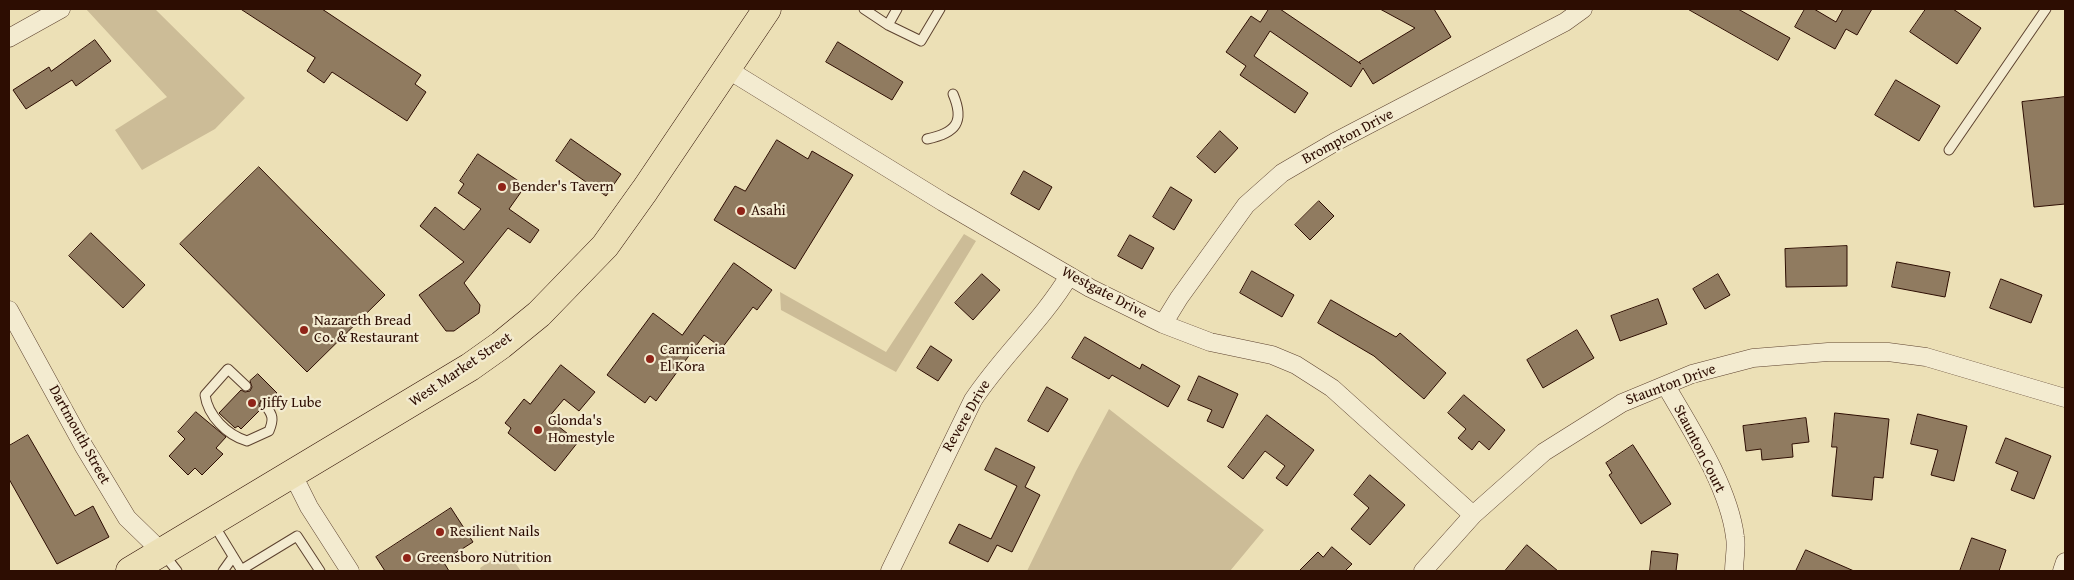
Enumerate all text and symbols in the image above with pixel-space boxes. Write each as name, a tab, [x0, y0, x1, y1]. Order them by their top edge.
street label: Brompton Drive	[1299, 105, 1397, 169]
place label: Bender's Tavern	[512, 178, 614, 196]
marker: Bender's Tavern	[496, 181, 508, 193]
place label: Asahi	[751, 202, 786, 220]
marker: Asahi	[735, 205, 747, 217]
street label: Westgate Drive	[1058, 263, 1150, 323]
place label: Nazareth Bread Co. & Restaurant	[314, 312, 419, 347]
marker: Nazareth Bread Co. & Restaurant	[298, 324, 310, 336]
street label: West Market Street	[406, 329, 516, 411]
place label: Carniceria El Kora	[660, 341, 725, 376]
marker: Carniceria El Kora	[644, 353, 656, 365]
street label: Staunton Drive	[1623, 360, 1719, 410]
street label: Revere Drive	[939, 377, 995, 455]
street label: Dartmouth Street	[44, 382, 114, 488]
place label: Jiffy Lube	[262, 394, 322, 412]
marker: Jiffy Lube	[246, 397, 258, 409]
street label: Staunton Court	[1669, 402, 1729, 496]
place label: Glonda's Homestyle	[548, 412, 615, 447]
marker: Glonda's Homestyle	[532, 424, 544, 436]
place label: Resilient Nails	[450, 523, 540, 541]
marker: Resilient Nails	[434, 526, 446, 538]
place label: Greensboro Nutrition	[417, 549, 552, 567]
marker: Greensboro Nutrition	[401, 552, 413, 564]

